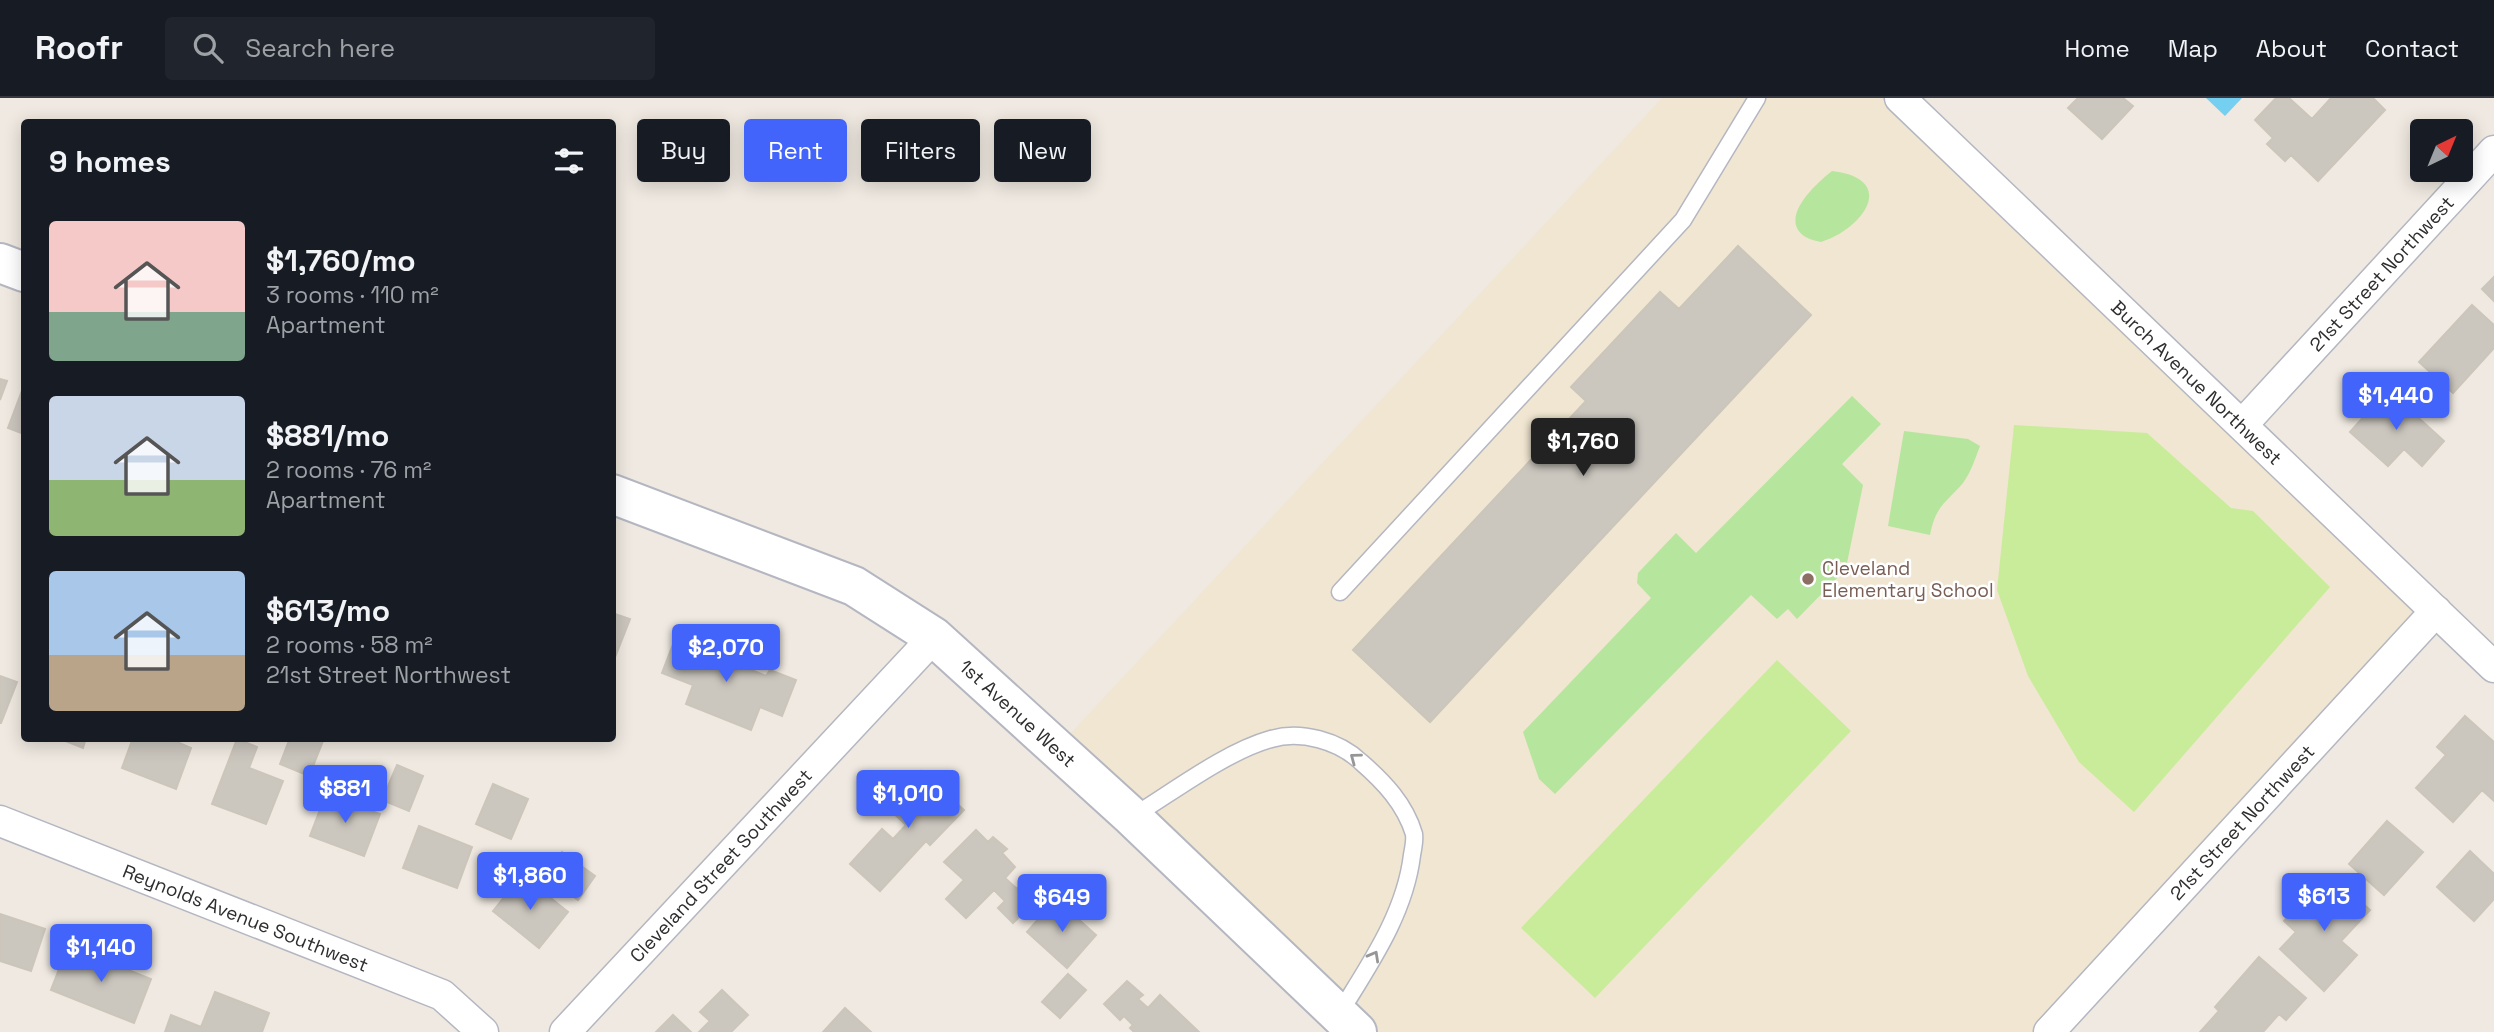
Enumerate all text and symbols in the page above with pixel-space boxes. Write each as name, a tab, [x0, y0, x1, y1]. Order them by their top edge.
search box	[165, 17, 655, 80]
text: Roofr	[35, 27, 123, 69]
icon: search	[189, 29, 227, 67]
text: Search here	[245, 31, 395, 65]
text: Home	[2064, 33, 2130, 64]
text: Map	[2168, 33, 2218, 64]
text: About	[2256, 33, 2327, 64]
text: Contact	[2365, 33, 2459, 64]
chip: Buy	[637, 119, 730, 182]
chip: Rent	[744, 119, 847, 182]
chip: Filters	[861, 119, 980, 182]
chip: New	[994, 119, 1091, 182]
north arrow	[2410, 119, 2473, 182]
map controls	[2410, 119, 2473, 182]
text: 9 homes	[49, 142, 171, 181]
icon: filters	[550, 142, 588, 180]
street label: 21st Street Northwest	[2304, 190, 2459, 356]
text: $1,760/mo	[266, 241, 416, 280]
icon: home	[105, 249, 189, 333]
text: 3 rooms · 110 m²	[266, 280, 439, 310]
street label: Burch Avenue Northwest	[2106, 295, 2288, 470]
text: Apartment	[266, 310, 386, 340]
pin: $1,440	[2339, 372, 2453, 432]
text: $1,440	[2358, 380, 2434, 410]
text: $881/mo	[266, 416, 389, 455]
pin: $1,760	[1526, 418, 1640, 478]
icon: home	[105, 424, 189, 508]
text: $1,760	[1547, 426, 1619, 456]
text: 2 rooms · 76 m²	[266, 455, 431, 485]
text: Apartment	[266, 485, 386, 515]
place label: Cleveland Elementary School	[1822, 556, 1994, 603]
marker: Cleveland Elementary School	[1800, 571, 1816, 587]
text: $613/mo	[266, 591, 390, 630]
icon: home	[105, 599, 189, 683]
pin: $2,070	[669, 624, 783, 684]
text: 2 rooms · 58 m²	[266, 630, 433, 660]
text: $2,070	[688, 632, 764, 662]
street label: 1st Avenue West	[954, 654, 1081, 773]
text: 21st Street Northwest	[266, 660, 511, 690]
street label: 21st Street Northwest	[2164, 739, 2320, 905]
one-way arrow	[1351, 754, 1363, 766]
street label: Cleveland Street Southwest	[624, 763, 817, 968]
pin: $881	[304, 766, 386, 825]
pin: $1,010	[851, 770, 965, 830]
text: $881	[319, 773, 371, 803]
text: $1,010	[872, 778, 944, 808]
pin: $1,860	[473, 852, 587, 912]
street label: Reynolds Avenue Southwest	[119, 858, 372, 977]
text: $1,860	[493, 860, 567, 890]
pin: $649	[1021, 874, 1103, 934]
pin: $613	[2283, 874, 2365, 933]
text: $613	[2298, 881, 2350, 911]
text: $649	[1034, 882, 1091, 912]
pin: $1,140	[44, 924, 158, 984]
text: $1,140	[66, 932, 136, 962]
one-way arrow	[1366, 950, 1379, 963]

